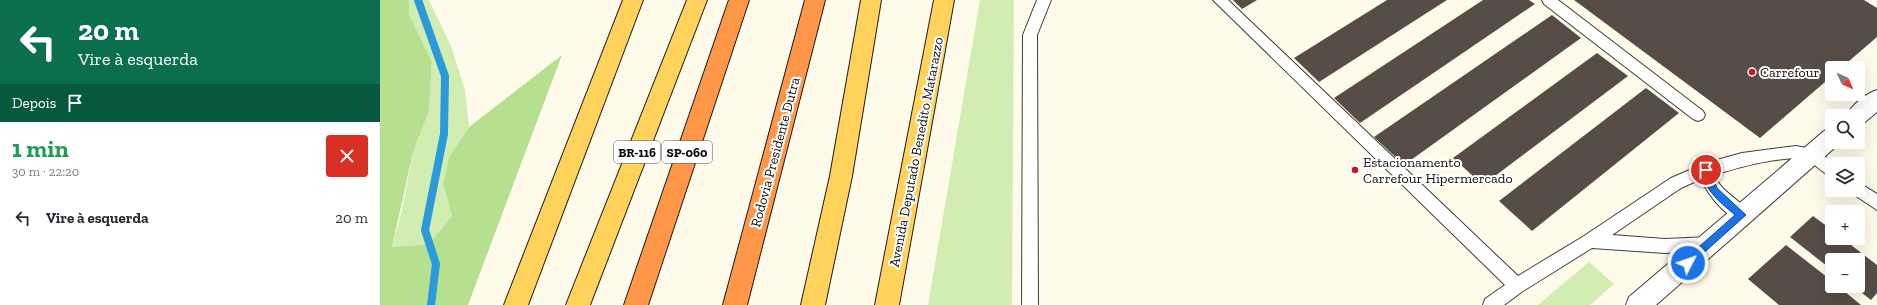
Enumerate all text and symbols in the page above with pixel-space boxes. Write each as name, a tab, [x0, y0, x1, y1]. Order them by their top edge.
text: 20 m	[78, 14, 139, 47]
icon: left	[12, 16, 64, 68]
street label: Avenida Deputado Benedito Matarazzo	[886, 36, 947, 269]
text: Vire à esquerda	[78, 48, 198, 70]
north arrow	[1825, 61, 1865, 101]
map controls	[1825, 61, 1865, 293]
place label: Carrefour	[1760, 64, 1820, 81]
marker: Carrefour	[1747, 67, 1757, 77]
street label: Rodovia Presidente Dutra	[747, 75, 804, 229]
icon: arrive	[64, 92, 86, 114]
text: Depois	[12, 94, 56, 112]
button: search	[1825, 109, 1865, 149]
text: 1 min	[12, 134, 69, 163]
button: close	[326, 135, 368, 177]
road number: BR-116	[614, 141, 660, 163]
road number: SP-060	[662, 141, 712, 163]
pin	[1689, 153, 1723, 187]
place label: Estacionamento Carrefour Hipermercado	[1363, 154, 1513, 187]
button: layers	[1825, 157, 1865, 197]
icon: arrive	[1695, 159, 1717, 181]
text: 30 m · 22:20	[12, 164, 79, 179]
marker: Estacionamento Carrefour Hipermercado	[1350, 165, 1360, 175]
button: +	[1825, 205, 1865, 245]
icon: left	[12, 207, 34, 229]
text: Vire à esquerda	[46, 209, 149, 227]
text: 20 m	[335, 209, 368, 227]
position arrow	[1667, 242, 1709, 284]
button: −	[1825, 253, 1865, 293]

